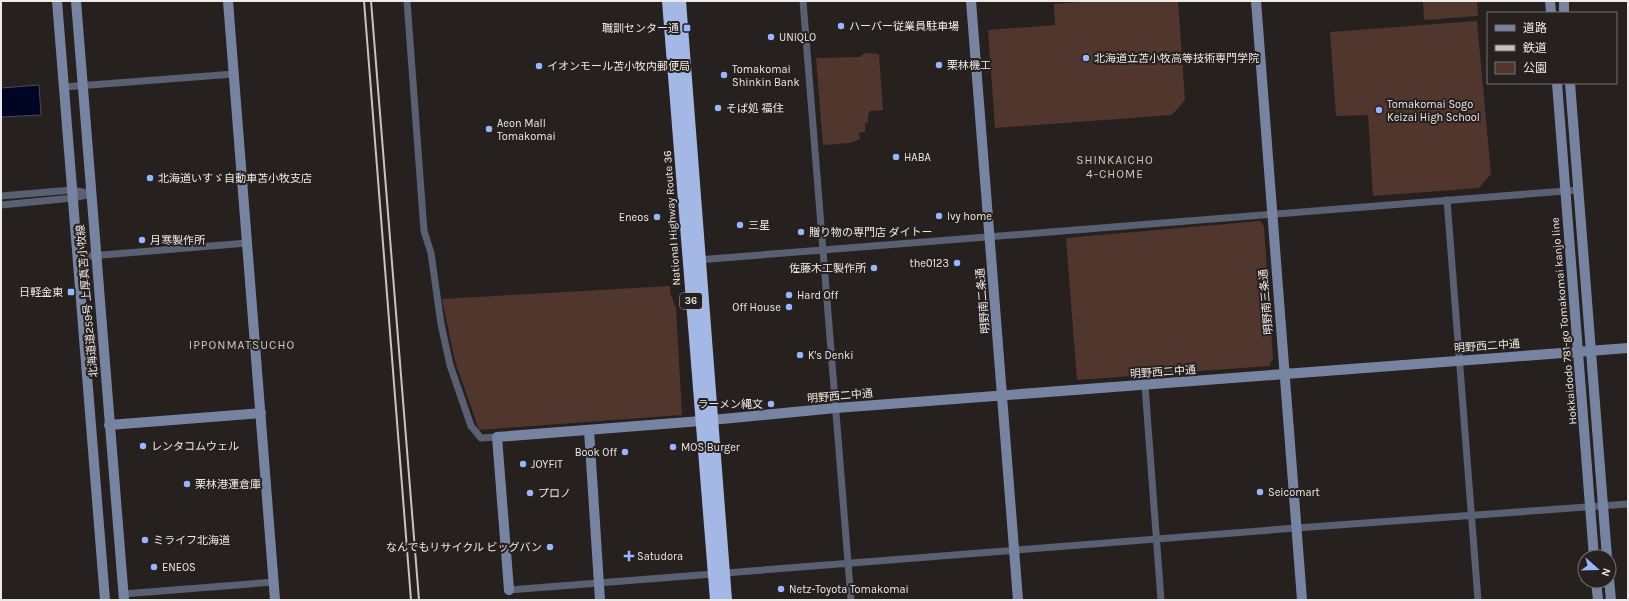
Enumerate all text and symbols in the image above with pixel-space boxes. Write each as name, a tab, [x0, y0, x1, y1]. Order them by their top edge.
legend	[1487, 12, 1617, 84]
place label: ハーバー従業員駐車場	[849, 20, 959, 33]
marker: ハーバー従業員駐車場	[836, 21, 846, 31]
text: 道路	[1523, 21, 1547, 35]
place label: 職訓センター通	[602, 22, 679, 35]
marker: 職訓センター通	[682, 23, 692, 33]
place label: UNIQLO	[779, 31, 816, 44]
marker: UNIQLO	[766, 32, 776, 42]
text: 鉄道	[1523, 41, 1547, 55]
place label: 北海道立苫小牧高等技術専門学院	[1094, 52, 1259, 65]
marker: 北海道立苫小牧高等技術専門学院	[1081, 53, 1091, 63]
place label: 栗林機工	[947, 59, 991, 72]
place label: イオンモール苫小牧内郵便局	[547, 60, 690, 73]
marker: 栗林機工	[934, 60, 944, 70]
marker: イオンモール苫小牧内郵便局	[534, 61, 544, 71]
text: 公園	[1523, 61, 1547, 75]
place label: Tomakomai Shinkin Bank	[732, 63, 800, 89]
marker: Tomakomai Shinkin Bank	[719, 70, 729, 80]
place label: Tomakomai Sogo Keizai High School	[1387, 98, 1480, 124]
place label: そば処 福住	[726, 102, 784, 115]
marker: そば処 福住	[713, 103, 723, 113]
marker: Tomakomai Sogo Keizai High School	[1374, 105, 1384, 115]
place label: Aeon Mall Tomakomai	[497, 117, 556, 143]
marker: Aeon Mall Tomakomai	[484, 124, 494, 134]
street label: National Highway Route 36	[661, 150, 683, 286]
place label: HABA	[904, 151, 932, 164]
marker: HABA	[891, 152, 901, 162]
district label: SHINKAICHO 4-CHOME	[1076, 153, 1154, 181]
place label: 北海道いすゞ自動車苫小牧支店	[158, 172, 312, 185]
marker: 北海道いすゞ自動車苫小牧支店	[145, 173, 155, 183]
place label: lvy home	[947, 210, 992, 223]
place label: Eneos	[619, 211, 649, 224]
marker: lvy home	[934, 211, 944, 221]
marker: Eneos	[652, 212, 662, 222]
street label: Hokkaidodo 781-go Tomakomai kanjo line	[1548, 216, 1580, 425]
place label: 三星	[748, 219, 770, 232]
marker: 三星	[735, 220, 745, 230]
street label: 北海道道259号 上厚真苫小牧線	[74, 224, 100, 378]
place label: 贈り物の専門店 ダイトー	[809, 226, 933, 239]
marker: 贈り物の専門店 ダイトー	[796, 227, 806, 237]
place label: 月寒製作所	[150, 234, 206, 247]
marker: 月寒製作所	[137, 235, 147, 245]
place label: the0123	[910, 257, 949, 270]
marker: the0123	[952, 258, 962, 268]
place label: 佐藤木工製作所	[789, 262, 867, 275]
marker: 佐藤木工製作所	[869, 263, 879, 273]
street label: 明野南二条通	[974, 268, 992, 334]
street label: 明野南三条通	[1257, 269, 1275, 335]
place label: 日軽金東	[19, 286, 63, 299]
marker: 日軽金東	[66, 287, 76, 297]
place label: Hard Off	[797, 289, 838, 302]
marker: Hard Off	[784, 290, 794, 300]
road number: 36	[680, 293, 702, 309]
place label: Off House	[732, 301, 781, 314]
marker: Off House	[784, 302, 794, 312]
street label: 明野西二中通	[1454, 337, 1520, 355]
district label: IPPONMATSUCHO	[189, 338, 295, 352]
place label: K's Denki	[808, 349, 854, 362]
marker: K's Denki	[795, 350, 805, 360]
street label: 明野西二中通	[1130, 363, 1196, 381]
street label: 明野西二中通	[807, 387, 873, 405]
place label: ラーメン縄文	[697, 398, 763, 411]
marker: ラーメン縄文	[766, 399, 776, 409]
place label: レンタコムウェル	[151, 440, 239, 453]
marker: レンタコムウェル	[138, 441, 148, 451]
place label: MOS Burger	[681, 441, 740, 454]
marker: MOS Burger	[668, 442, 678, 452]
place label: Book Off	[575, 446, 617, 459]
marker: Book Off	[620, 447, 630, 457]
place label: JOYFIT	[531, 458, 563, 471]
marker: JOYFIT	[518, 459, 528, 469]
place label: 栗林港運倉庫	[195, 478, 261, 491]
marker: 栗林港運倉庫	[182, 479, 192, 489]
place label: Seicomart	[1268, 486, 1320, 499]
place label: プロノ	[538, 487, 571, 500]
marker: Seicomart	[1255, 487, 1265, 497]
marker: プロノ	[525, 488, 535, 498]
place label: ミライフ北海道	[153, 534, 230, 547]
marker: ミライフ北海道	[140, 535, 150, 545]
place label: なんでもリサイクル ビッグバン	[386, 541, 542, 554]
marker: なんでもリサイクル ビッグバン	[545, 542, 555, 552]
north arrow	[1577, 549, 1617, 589]
place label: Satudora	[637, 550, 683, 563]
marker: Satudora	[624, 551, 634, 561]
place label: ENEOS	[162, 561, 196, 574]
marker: ENEOS	[149, 562, 159, 572]
text: N	[1598, 566, 1613, 578]
place label: Netz-Toyota Tomakomai	[789, 583, 909, 596]
marker: Netz-Toyota Tomakomai	[776, 584, 786, 594]

